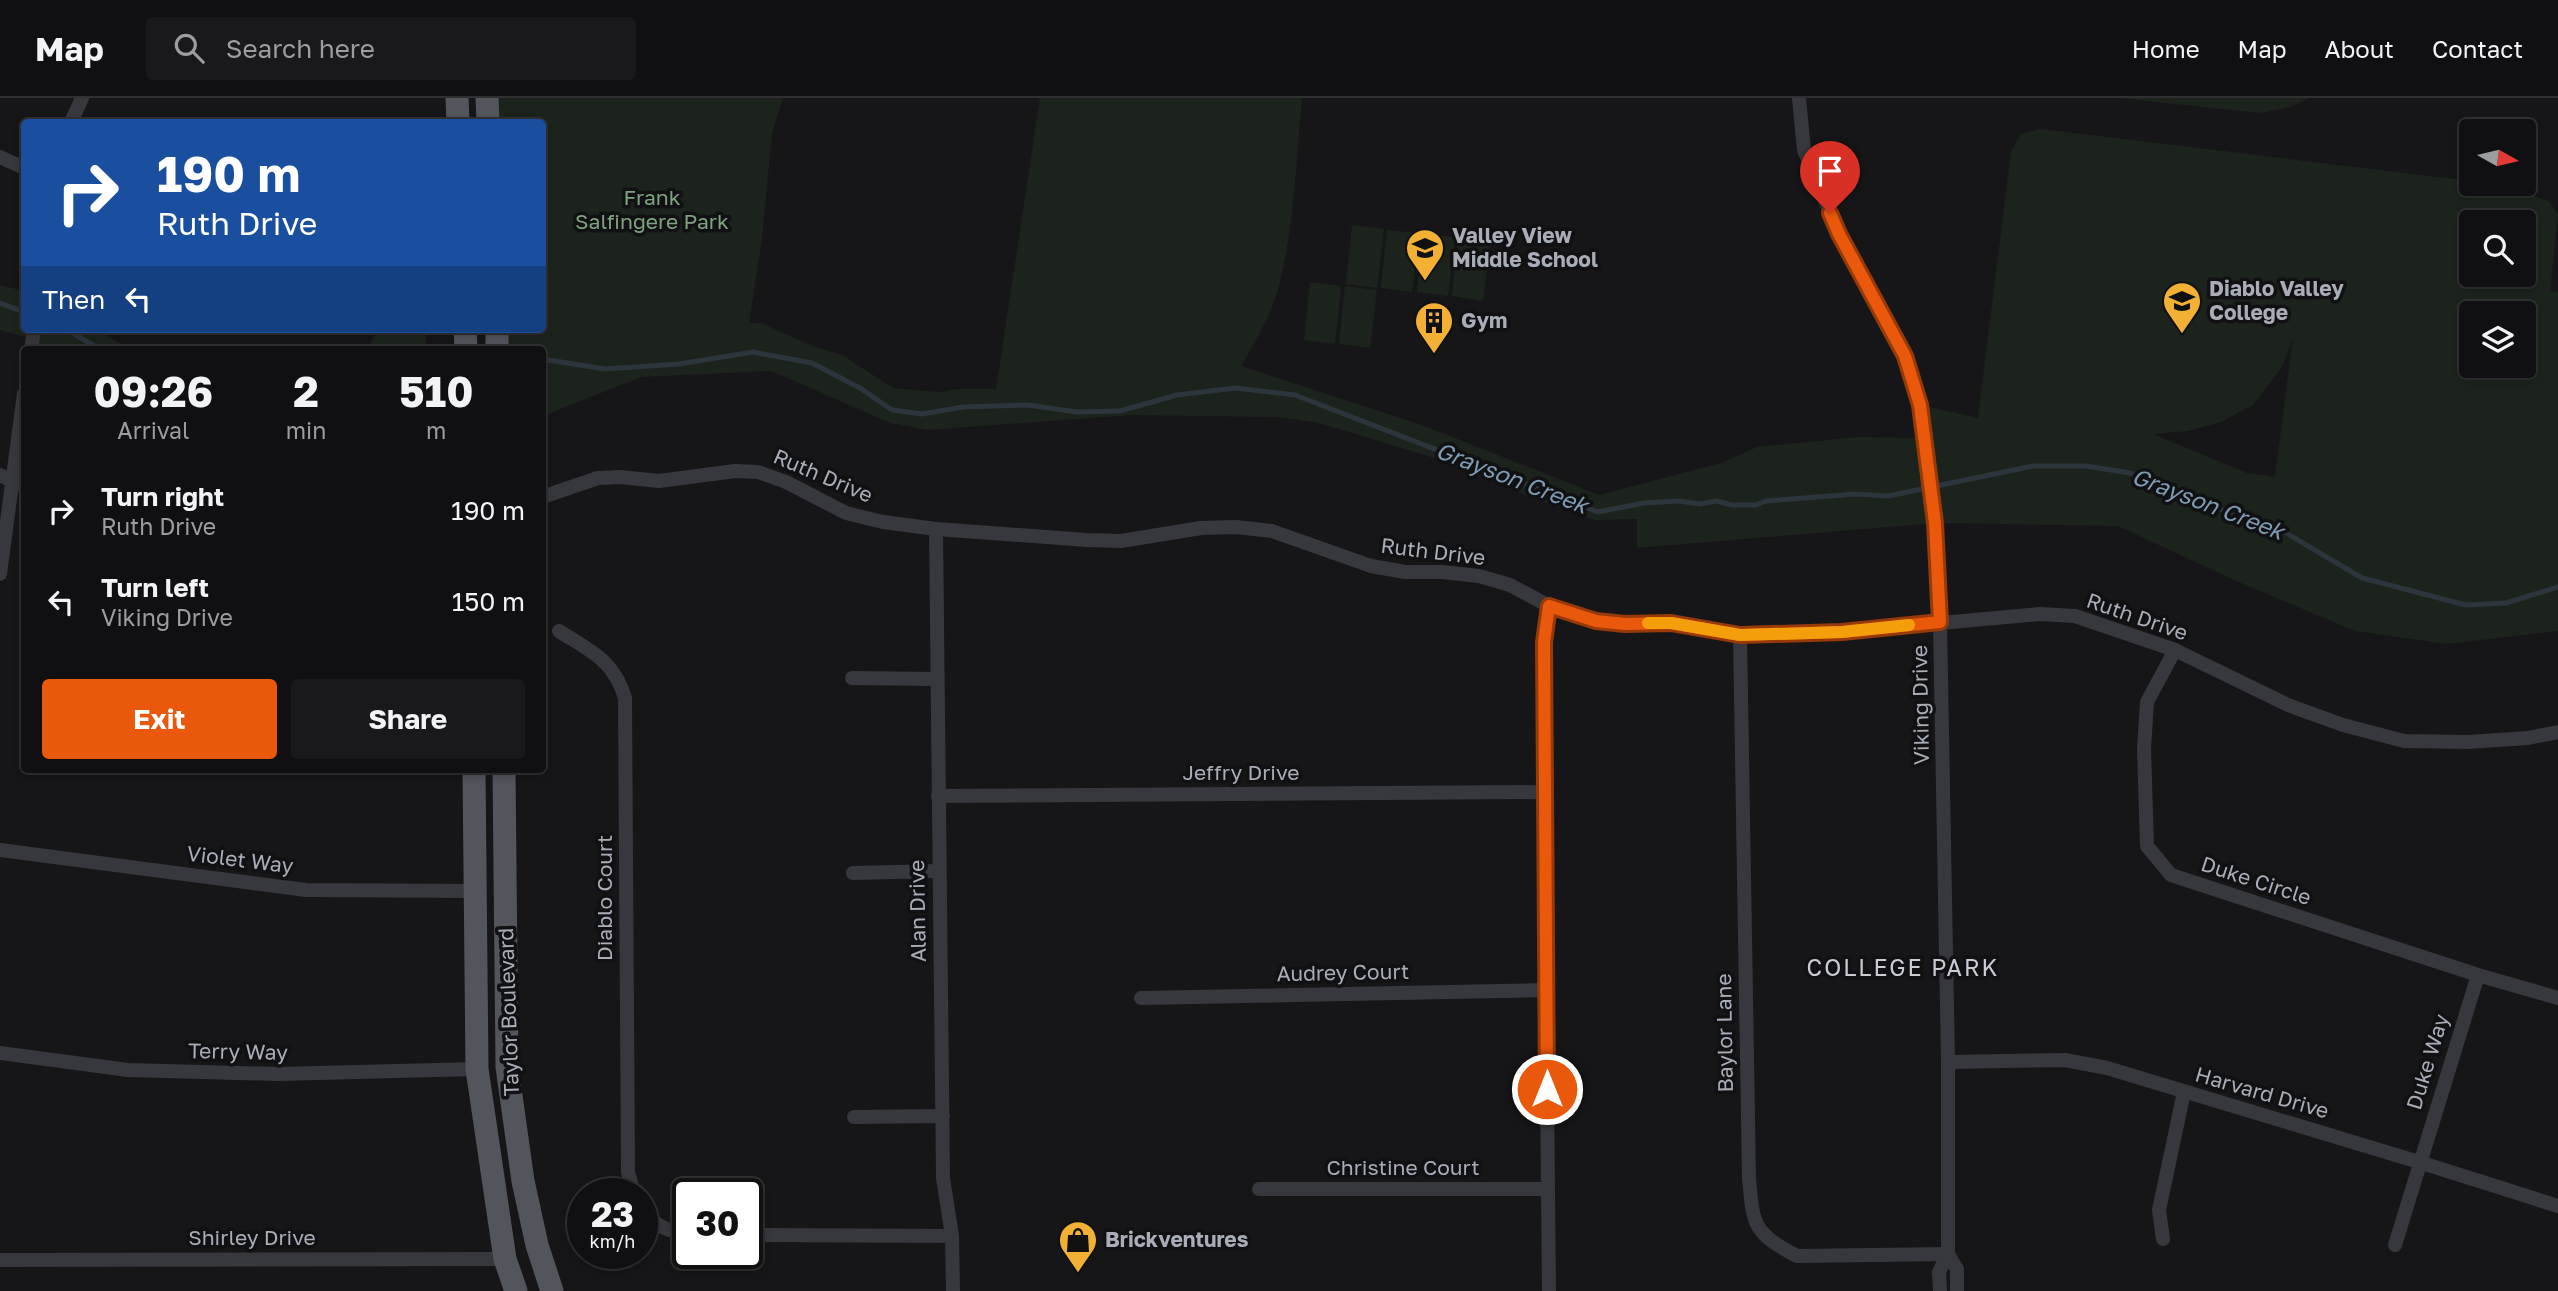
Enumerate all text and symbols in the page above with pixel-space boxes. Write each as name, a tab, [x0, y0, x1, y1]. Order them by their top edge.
search box	[146, 17, 636, 80]
text: Map	[35, 29, 104, 68]
icon: search	[170, 29, 208, 67]
text: Search here	[226, 33, 375, 64]
text: Home	[2132, 34, 2200, 63]
text: Map	[2238, 34, 2287, 63]
text: About	[2325, 34, 2394, 63]
text: Contact	[2432, 34, 2523, 63]
north arrow	[2459, 119, 2536, 196]
map controls	[2459, 119, 2536, 378]
pin	[1800, 141, 1860, 213]
text: 190 m	[157, 144, 300, 203]
icon: right	[42, 147, 133, 238]
icon: arrive	[1811, 152, 1849, 190]
park label: Frank Salfingere Park	[575, 184, 729, 234]
text: Ruth Drive	[157, 204, 317, 242]
button: search	[2459, 210, 2536, 287]
place label: Valley View Middle School	[1452, 222, 1598, 272]
school or university icon: Valley View Middle School	[1404, 227, 1446, 282]
place label: Diablo Valley College	[2209, 275, 2344, 325]
icon: left	[119, 280, 157, 318]
school or university icon: Diablo Valley College	[2161, 280, 2203, 335]
text: Then	[42, 284, 105, 315]
building icon: Gym	[1413, 300, 1455, 355]
button: layers	[2459, 301, 2536, 378]
place label: Gym	[1461, 307, 1507, 333]
text: 09:26	[94, 366, 213, 416]
text: 2	[293, 366, 319, 416]
text: 510	[399, 366, 473, 416]
text: Arrival	[117, 416, 189, 444]
text: min	[286, 416, 326, 444]
text: m	[426, 416, 446, 444]
water label: Grayson Creek	[1433, 435, 1594, 520]
street label: Ruth Drive	[770, 443, 877, 508]
water label: Grayson Creek	[2129, 461, 2290, 546]
text: Turn right	[101, 481, 224, 512]
icon: right	[42, 492, 80, 530]
text: 190 m	[451, 495, 525, 526]
text: Ruth Drive	[101, 512, 216, 540]
street label: Ruth Drive	[1379, 532, 1487, 570]
text: Turn left	[101, 572, 209, 603]
icon: left	[42, 583, 80, 621]
text: 150 m	[452, 586, 525, 617]
street label: Ruth Drive	[2083, 587, 2191, 645]
text: Viking Drive	[101, 603, 233, 631]
street label: Viking Drive	[1906, 645, 1934, 765]
button: Exit	[42, 679, 277, 759]
button: Share	[291, 679, 525, 759]
street label: Jeffry Drive	[1182, 759, 1300, 785]
street label: Diablo Court	[591, 835, 617, 961]
street label: Violet Way	[185, 840, 295, 878]
street label: Duke Circle	[2198, 850, 2315, 910]
street label: Alan Drive	[903, 860, 931, 962]
street label: Taylor Boulevard	[492, 927, 524, 1097]
district label: COLLEGE PARK	[1807, 953, 1999, 981]
street label: Audrey Court	[1276, 958, 1410, 986]
street label: Baylor Lane	[1710, 973, 1738, 1093]
street label: Duke Way	[2400, 1010, 2454, 1113]
street label: Terry Way	[188, 1037, 288, 1065]
position arrow	[1510, 1052, 1584, 1126]
street label: Harvard Drive	[2192, 1061, 2332, 1124]
street label: Christine Court	[1326, 1154, 1480, 1180]
speed limit sign: 30	[672, 1178, 763, 1269]
text: 23	[591, 1193, 634, 1235]
shop icon: Brickventures	[1057, 1219, 1099, 1274]
street label: Shirley Drive	[188, 1224, 316, 1250]
place label: Brickventures	[1105, 1226, 1249, 1252]
text: km/h	[590, 1230, 635, 1252]

